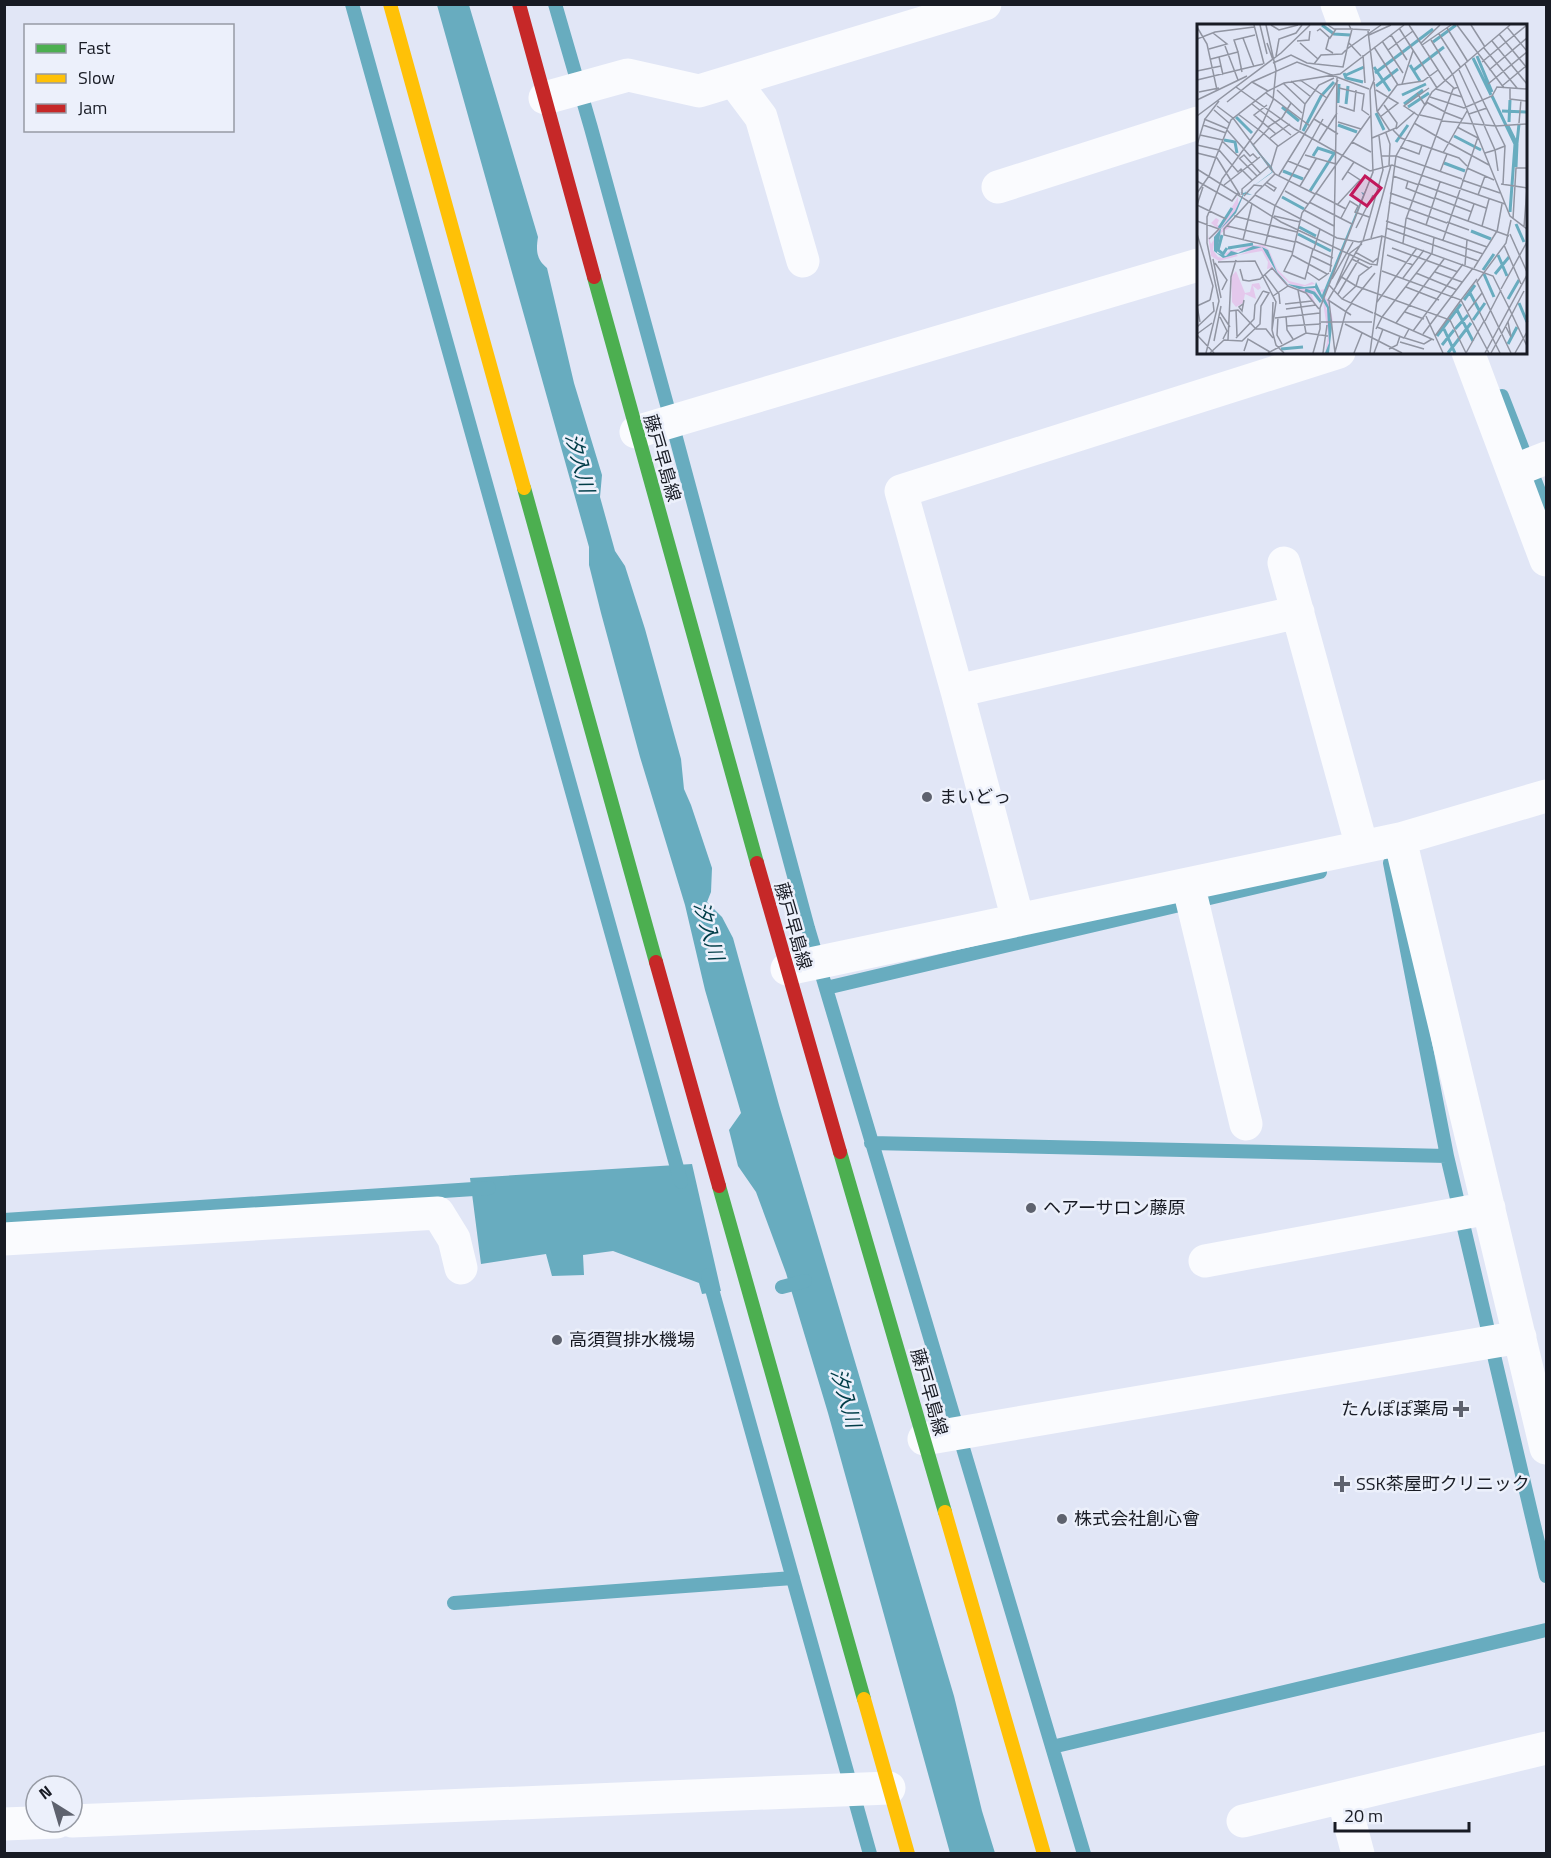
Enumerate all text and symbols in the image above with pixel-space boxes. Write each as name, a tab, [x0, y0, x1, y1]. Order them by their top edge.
legend	[24, 24, 234, 132]
inset map	[1197, 24, 1527, 354]
text: Fast	[78, 34, 111, 61]
text: Slow	[78, 64, 115, 91]
text: Jam	[78, 94, 107, 121]
street label: 藤戸早島線	[637, 411, 688, 505]
water label: 汐入川	[558, 430, 604, 498]
place label: まいどっ	[939, 783, 1011, 810]
marker: まいどっ	[920, 790, 934, 804]
street label: 藤戸早島線	[768, 879, 819, 973]
water label: 汐入川	[686, 898, 733, 966]
place label: ヘアーサロン藤原	[1043, 1194, 1186, 1221]
marker: ヘアーサロン藤原	[1024, 1201, 1038, 1215]
place label: 高須賀排水機場	[569, 1326, 695, 1353]
marker: 高須賀排水機場	[550, 1333, 564, 1347]
street label: 藤戸早島線	[904, 1345, 955, 1439]
water label: 汐入川	[823, 1365, 870, 1433]
place label: たんぽぽ薬局	[1341, 1395, 1449, 1422]
marker: たんぽぽ薬局	[1454, 1402, 1468, 1416]
place label: SSK茶屋町クリニック	[1356, 1470, 1530, 1497]
marker: SSK茶屋町クリニック	[1333, 1475, 1351, 1493]
place label: 株式会社創心會	[1074, 1505, 1200, 1532]
marker: 株式会社創心會	[1055, 1512, 1069, 1526]
north arrow	[24, 1774, 84, 1834]
text: N	[33, 1779, 57, 1805]
scale bar	[1335, 1795, 1468, 1833]
text: 20 m	[1344, 1802, 1383, 1829]

